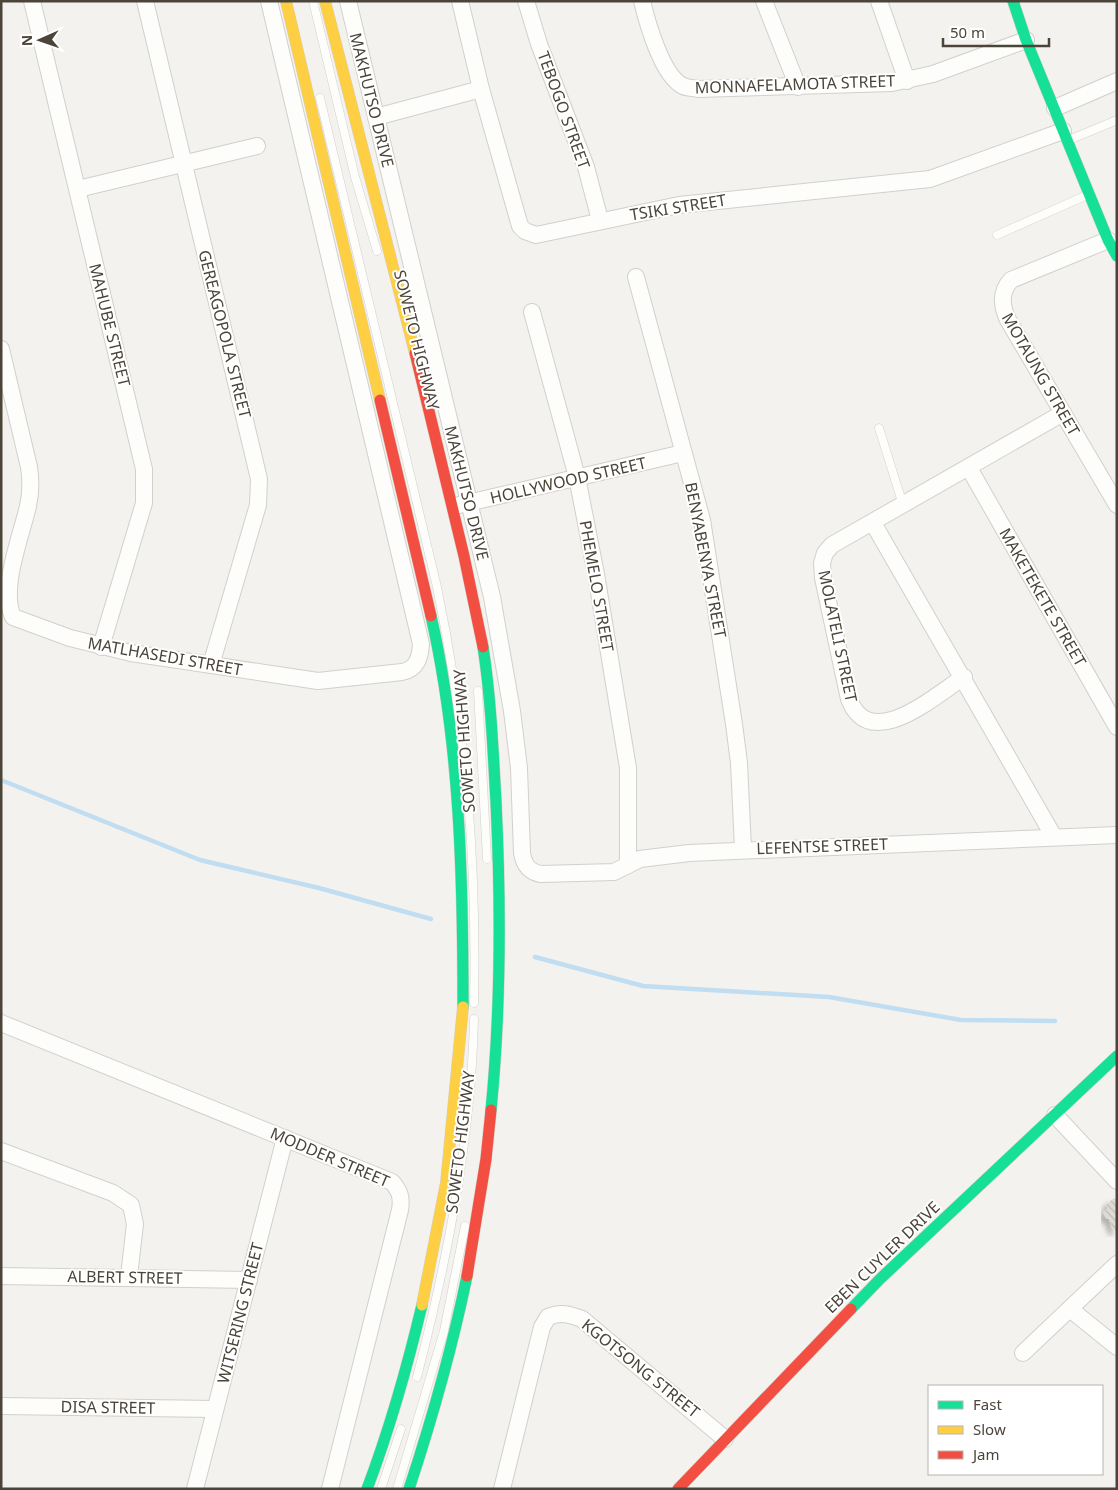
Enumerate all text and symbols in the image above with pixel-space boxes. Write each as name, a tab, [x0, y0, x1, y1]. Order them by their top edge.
north arrow	[15, 15, 65, 65]
scale bar	[943, 15, 1049, 47]
text: 50 m	[950, 22, 985, 42]
street label: MAKHUTSO DRIVE	[345, 30, 399, 170]
text: N	[17, 34, 36, 46]
street label: TEBOGO STREET	[533, 48, 595, 172]
street label: MONNAFELAMOTA STREET	[694, 70, 896, 98]
street label: TSIKI STREET	[628, 189, 728, 225]
street label: GEREAGOPOLA STREET	[193, 248, 257, 421]
street label: MAHUBE STREET	[84, 261, 136, 389]
street label: SOWETO HIGHWAY	[389, 268, 445, 413]
street label: MOTAUNG STREET	[997, 309, 1085, 440]
street label: MAKHUTSO DRIVE	[440, 423, 494, 563]
street label: HOLLYWOOD STREET	[488, 451, 648, 509]
street label: BENYABENYA STREET	[680, 480, 732, 640]
street label: PHEMELO STREET	[575, 519, 619, 653]
street label: MAKETEKETE STREET	[994, 524, 1092, 670]
street label: MOLATELI STREET	[813, 568, 863, 704]
street label: MATLHASEDI STREET	[86, 632, 244, 680]
street label: SOWETO HIGHWAY	[448, 668, 480, 813]
street label: LEFENTSE STREET	[756, 833, 888, 859]
street label: SOWETO HIGHWAY	[440, 1069, 480, 1215]
street label: MODDER STREET	[267, 1122, 393, 1192]
street label: EBEN CUYLER DRIVE	[820, 1196, 944, 1318]
street label: WITSERING STREET	[212, 1240, 268, 1386]
street label: ALBERT STREET	[67, 1265, 183, 1289]
street label: KGOTSONG STREET	[577, 1314, 705, 1422]
legend	[928, 1385, 1103, 1475]
text: Fast	[973, 1394, 1002, 1414]
street label: DISA STREET	[61, 1395, 156, 1419]
text: Slow	[973, 1419, 1006, 1439]
text: Jam	[971, 1444, 1000, 1464]

